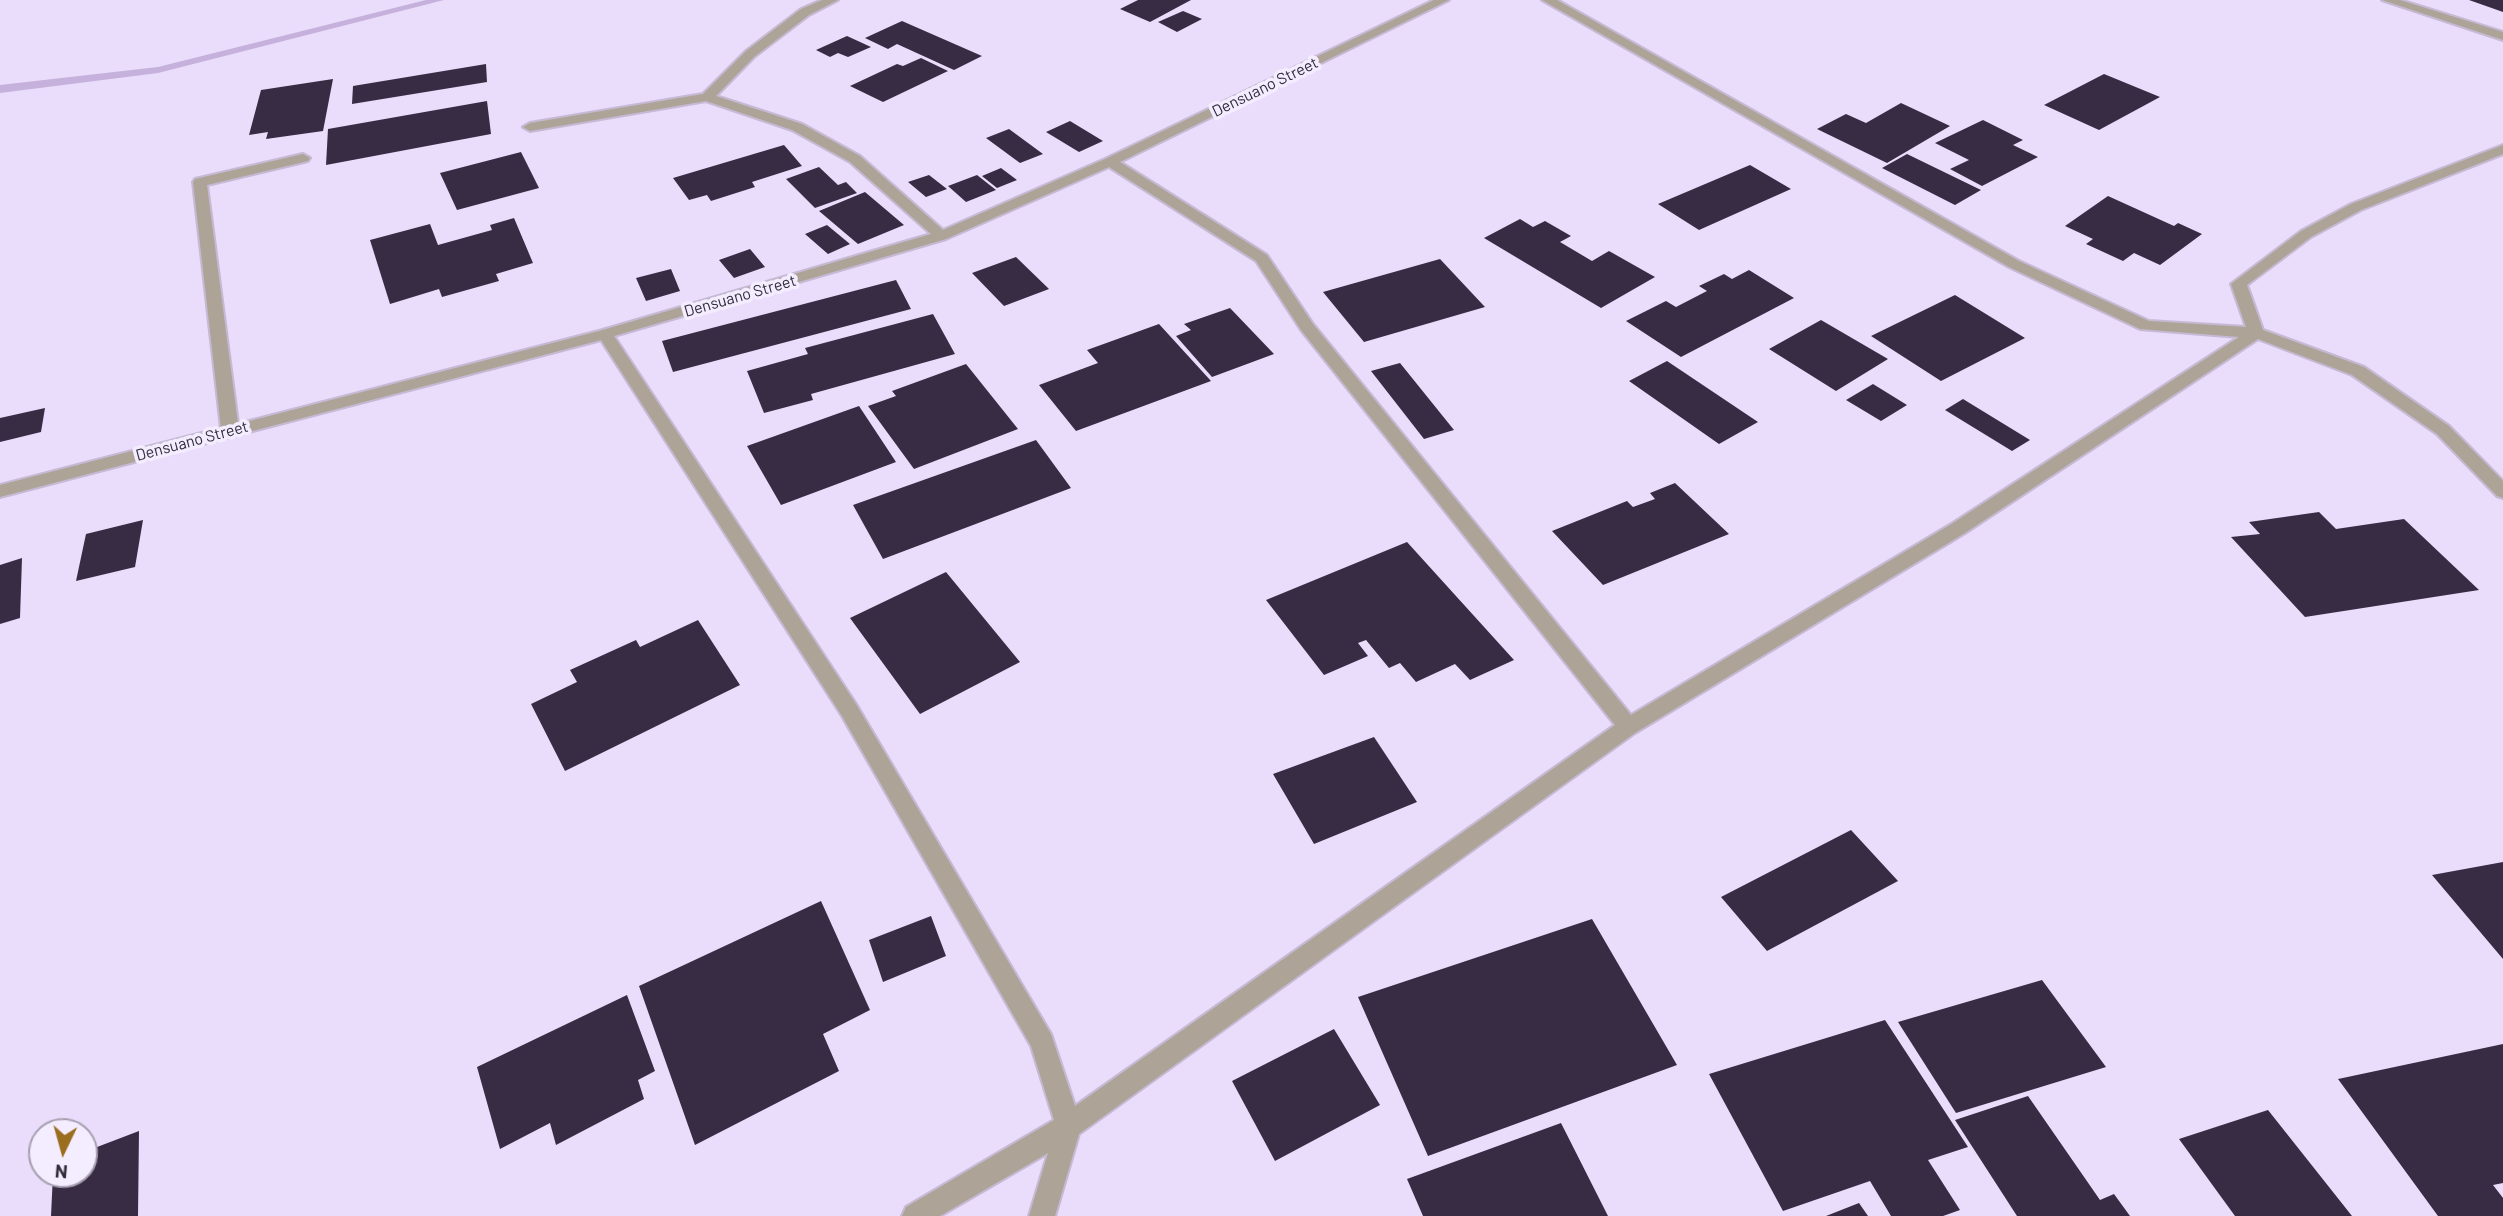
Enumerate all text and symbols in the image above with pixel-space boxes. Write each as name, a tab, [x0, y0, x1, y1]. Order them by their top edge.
street label: Densuano Street	[1209, 53, 1321, 121]
street label: Densuano Street	[682, 271, 798, 321]
street label: Densuano Street	[134, 417, 250, 465]
north arrow	[28, 1118, 98, 1188]
text: N	[54, 1160, 69, 1184]

